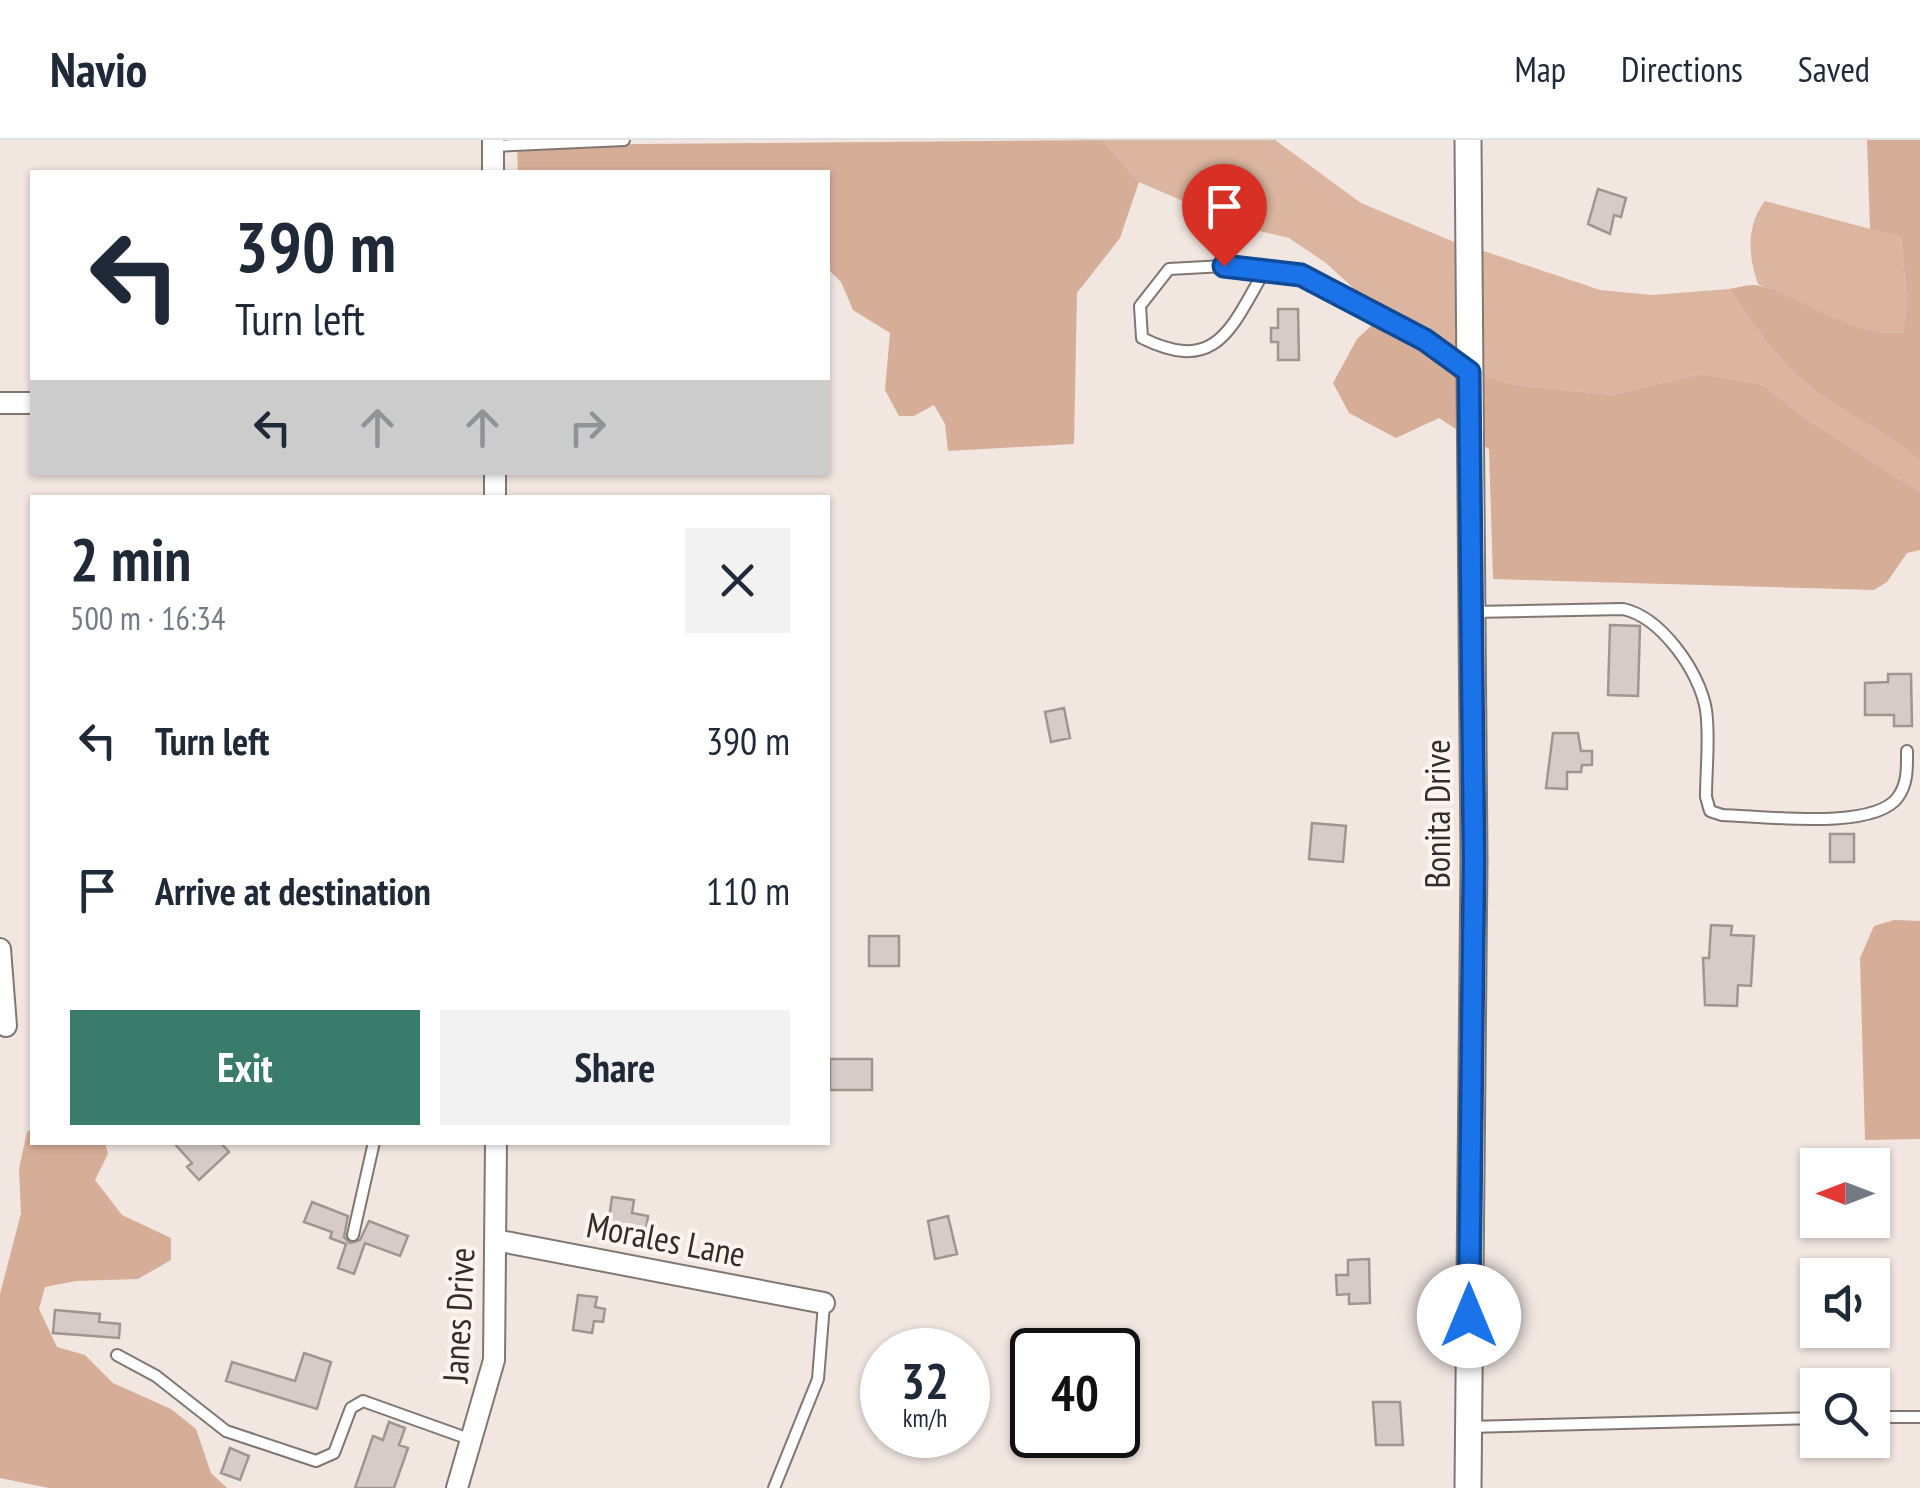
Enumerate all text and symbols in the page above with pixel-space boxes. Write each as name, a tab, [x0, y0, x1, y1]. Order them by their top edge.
text: Navio	[50, 38, 147, 100]
text: Map	[1515, 46, 1566, 92]
text: Directions	[1621, 46, 1743, 92]
text: Saved	[1798, 46, 1870, 92]
pin	[1182, 164, 1267, 267]
icon: arrive	[1197, 179, 1252, 234]
text: 390 m	[235, 201, 396, 291]
icon: left	[70, 210, 200, 340]
text: Turn left	[235, 289, 365, 347]
icon: left	[245, 400, 300, 455]
icon: ahead	[350, 400, 405, 455]
icon: ahead	[455, 400, 510, 455]
icon: right	[560, 400, 615, 455]
text: 2 min	[70, 520, 191, 598]
button: close	[685, 528, 790, 633]
text: 500 m · 16:34	[70, 597, 225, 639]
icon: left	[70, 713, 125, 768]
text: Turn left	[155, 716, 269, 765]
text: 390 m	[706, 716, 790, 765]
street label: Bonita Drive	[1414, 739, 1460, 889]
icon: arrive	[70, 863, 125, 918]
text: Arrive at destination	[155, 866, 431, 915]
text: 110 m	[706, 866, 790, 915]
button: Exit	[70, 1010, 420, 1125]
button: Share	[440, 1010, 790, 1125]
north arrow	[1800, 1148, 1890, 1238]
map controls	[1800, 1148, 1890, 1458]
street label: Morales Lane	[583, 1201, 749, 1277]
street label: Janes Drive	[431, 1246, 485, 1385]
button: sound	[1800, 1258, 1890, 1348]
position arrow	[1417, 1264, 1521, 1368]
speed limit sign: 40	[1010, 1328, 1140, 1458]
text: 32	[901, 1348, 949, 1413]
button: search	[1800, 1368, 1890, 1458]
text: km/h	[903, 1402, 947, 1434]

